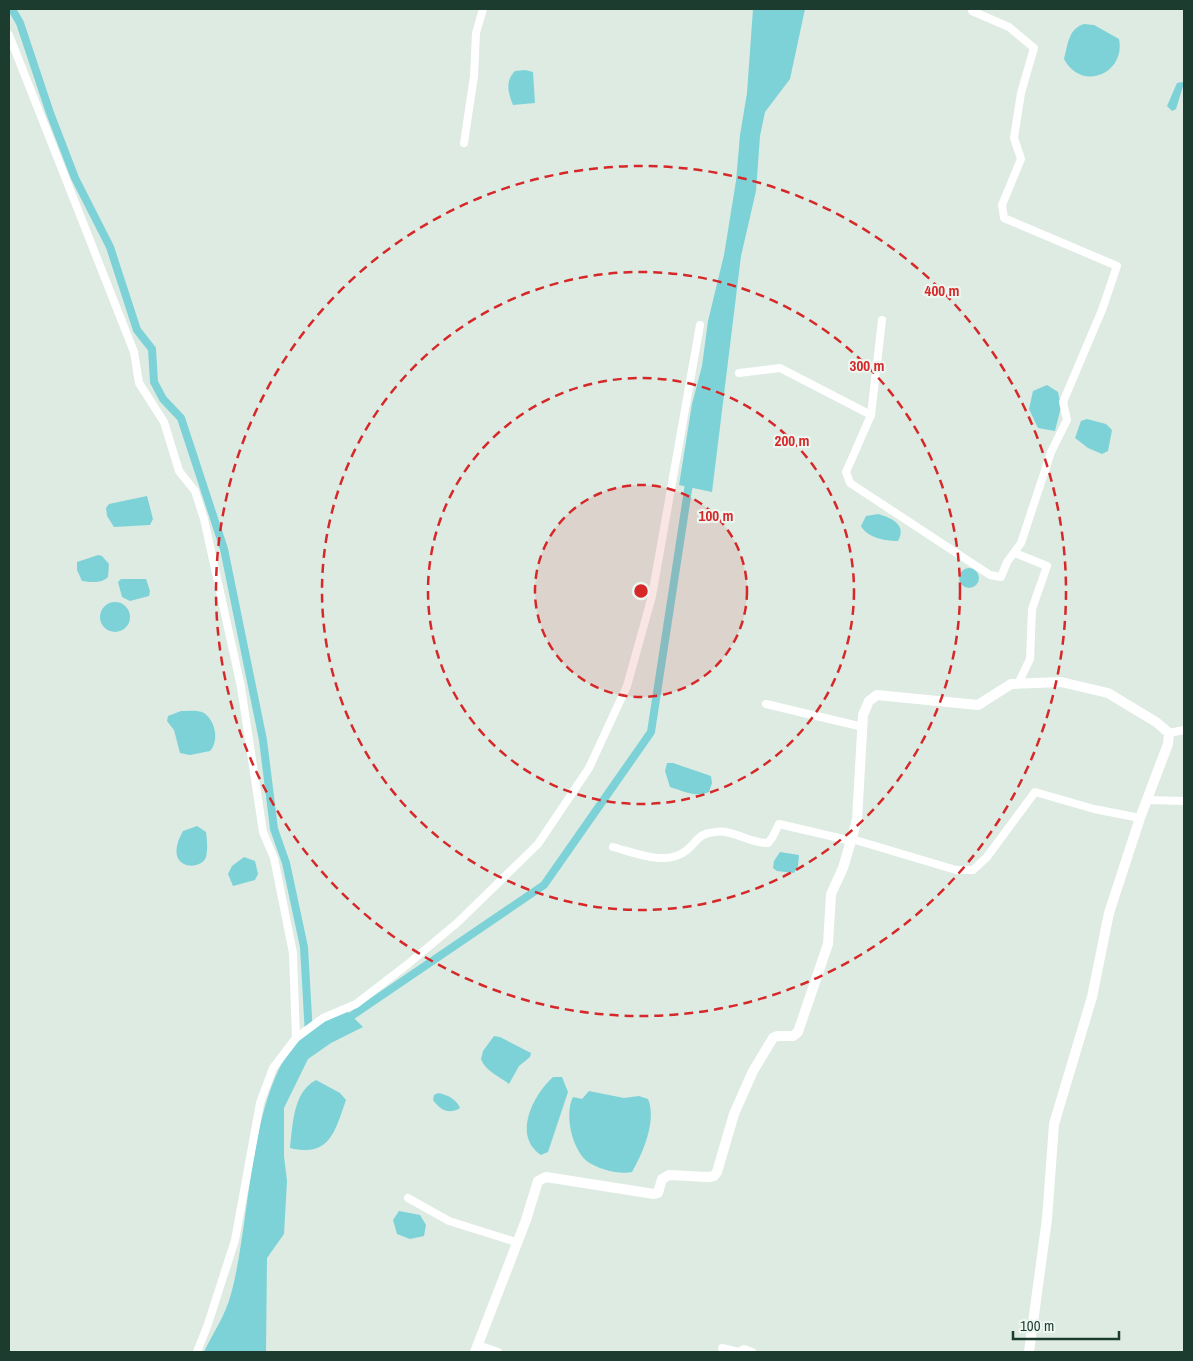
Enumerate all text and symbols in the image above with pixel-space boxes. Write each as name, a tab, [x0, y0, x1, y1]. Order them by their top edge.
text: 400 m	[925, 280, 959, 301]
text: 300 m	[850, 355, 884, 376]
text: 200 m	[775, 430, 809, 451]
text: 100 m	[699, 505, 733, 526]
centre of rings	[632, 582, 650, 600]
scale bar	[1013, 1308, 1119, 1340]
text: 100 m	[1020, 1315, 1054, 1336]

